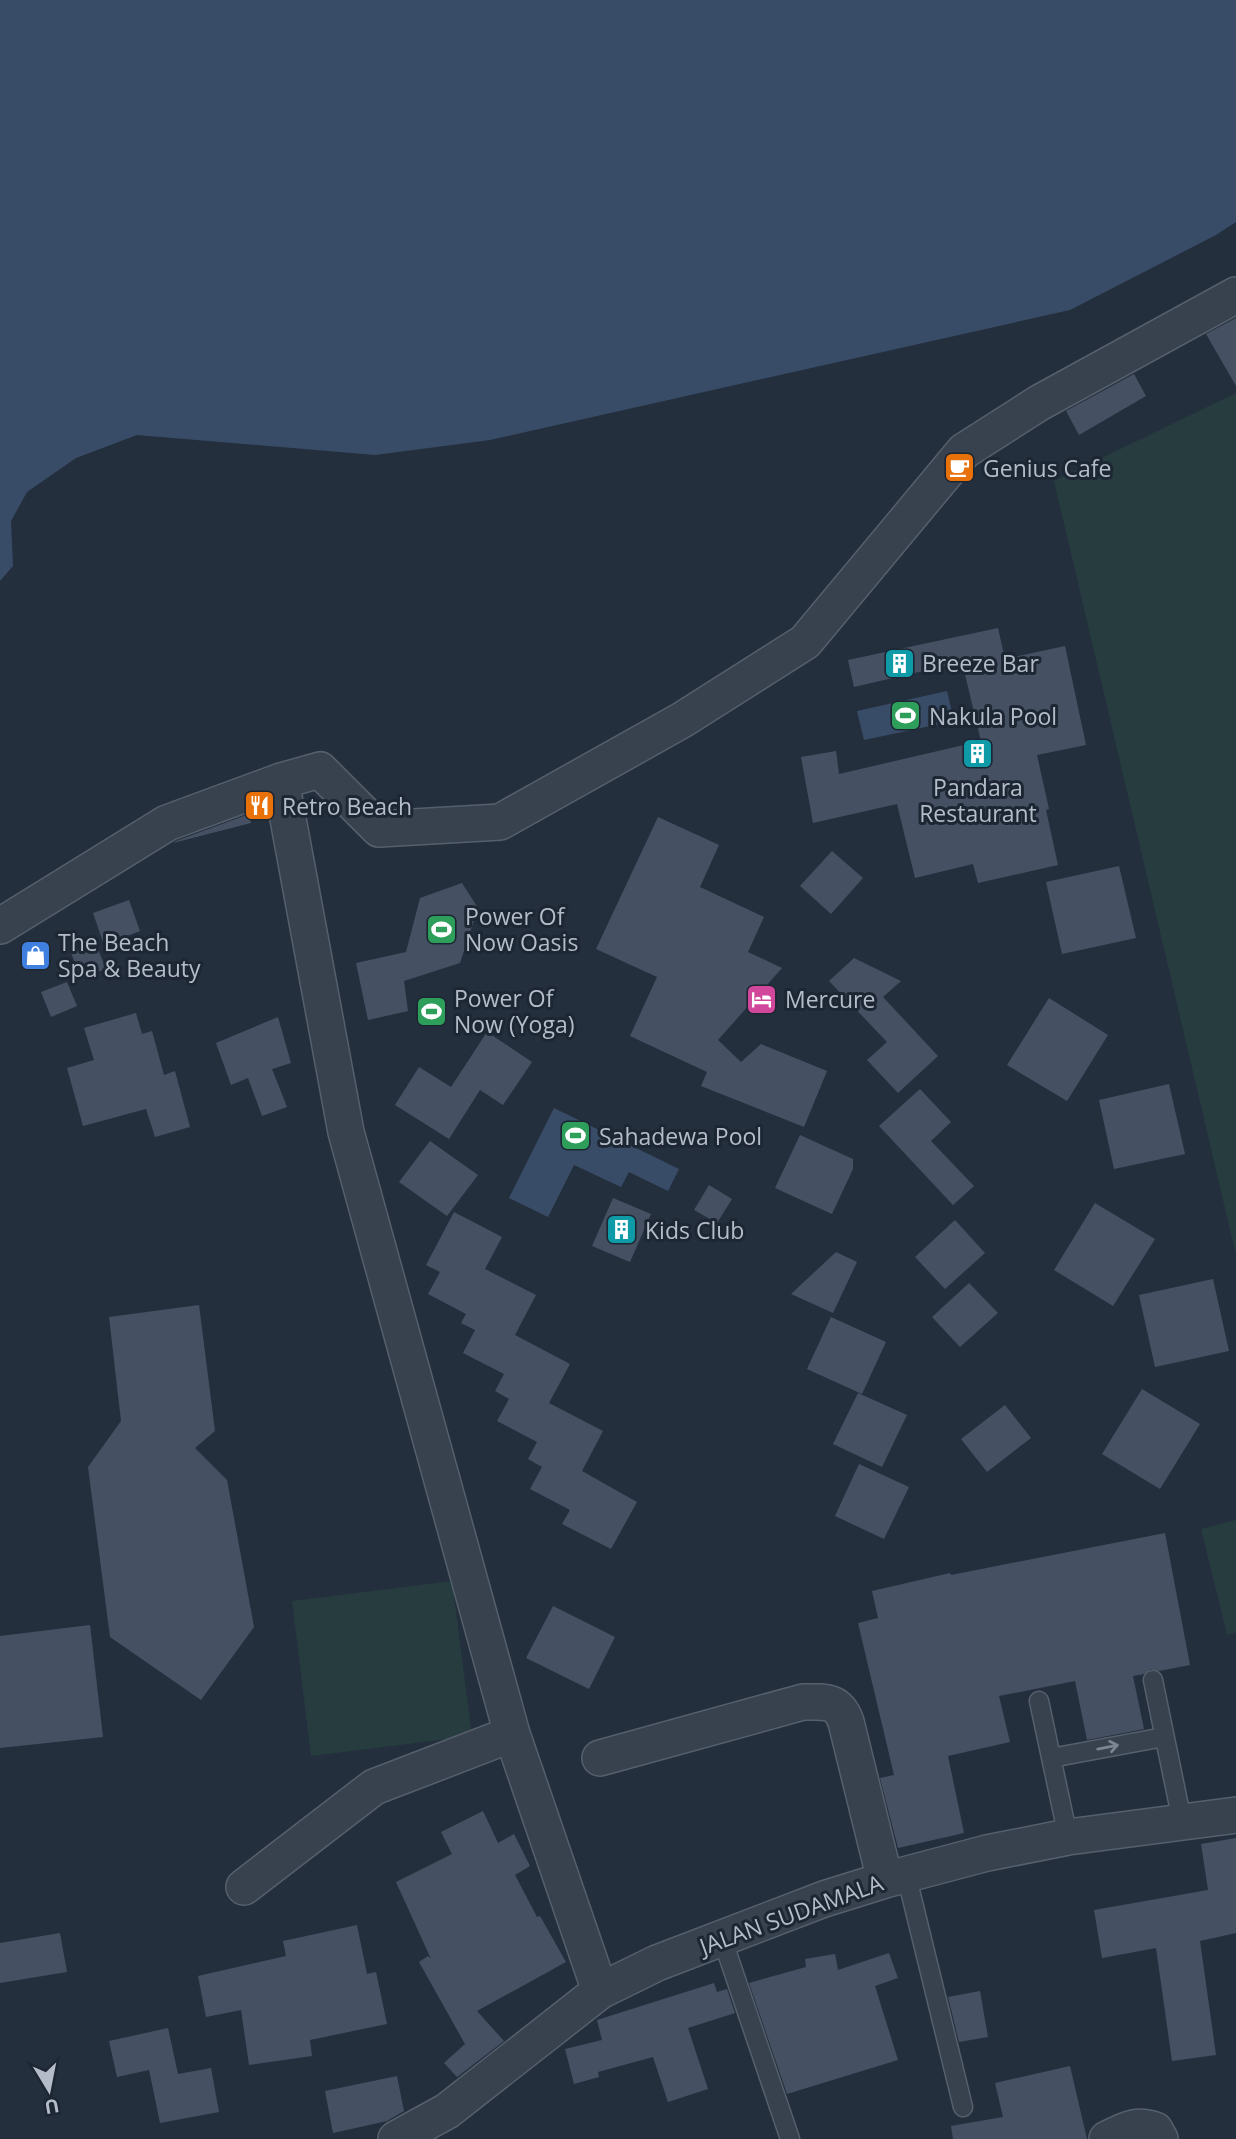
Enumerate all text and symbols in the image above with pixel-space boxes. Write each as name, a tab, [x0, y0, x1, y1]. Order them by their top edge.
cafe icon: Genius Cafe	[943, 451, 977, 485]
place label: Genius Cafe	[983, 452, 1112, 484]
building icon: Breeze Bar	[882, 646, 916, 680]
place label: Breeze Bar	[922, 647, 1039, 679]
sports icon: Nakula Pool	[889, 699, 923, 733]
place label: Nakula Pool	[929, 700, 1057, 732]
building icon: Pandara Restaurant	[961, 736, 995, 770]
place label: Pandara Restaurant	[919, 771, 1037, 829]
restaurant icon: Retro Beach	[242, 789, 276, 823]
place label: Retro Beach	[282, 790, 412, 822]
place label: Power Of Now Oasis	[465, 900, 578, 958]
sports icon: Power Of Now Oasis	[425, 912, 459, 946]
place label: The Beach Spa & Beauty	[58, 926, 201, 984]
shop icon: The Beach Spa & Beauty	[18, 938, 52, 972]
place label: Power Of Now (Yoga)	[454, 982, 574, 1040]
hotel icon: Mercure	[745, 982, 779, 1016]
place label: Mercure	[785, 983, 875, 1015]
sports icon: Power Of Now (Yoga)	[414, 994, 448, 1028]
sports icon: Sahadewa Pool	[559, 1119, 593, 1153]
place label: Sahadewa Pool	[599, 1120, 762, 1152]
building icon: Kids Club	[605, 1213, 639, 1247]
place label: Kids Club	[645, 1214, 744, 1246]
one-way arrow	[1096, 1740, 1119, 1754]
street label: JALAN SUDAMALA	[693, 1866, 888, 1963]
north arrow	[14, 2055, 84, 2125]
text: U	[43, 2093, 61, 2121]

